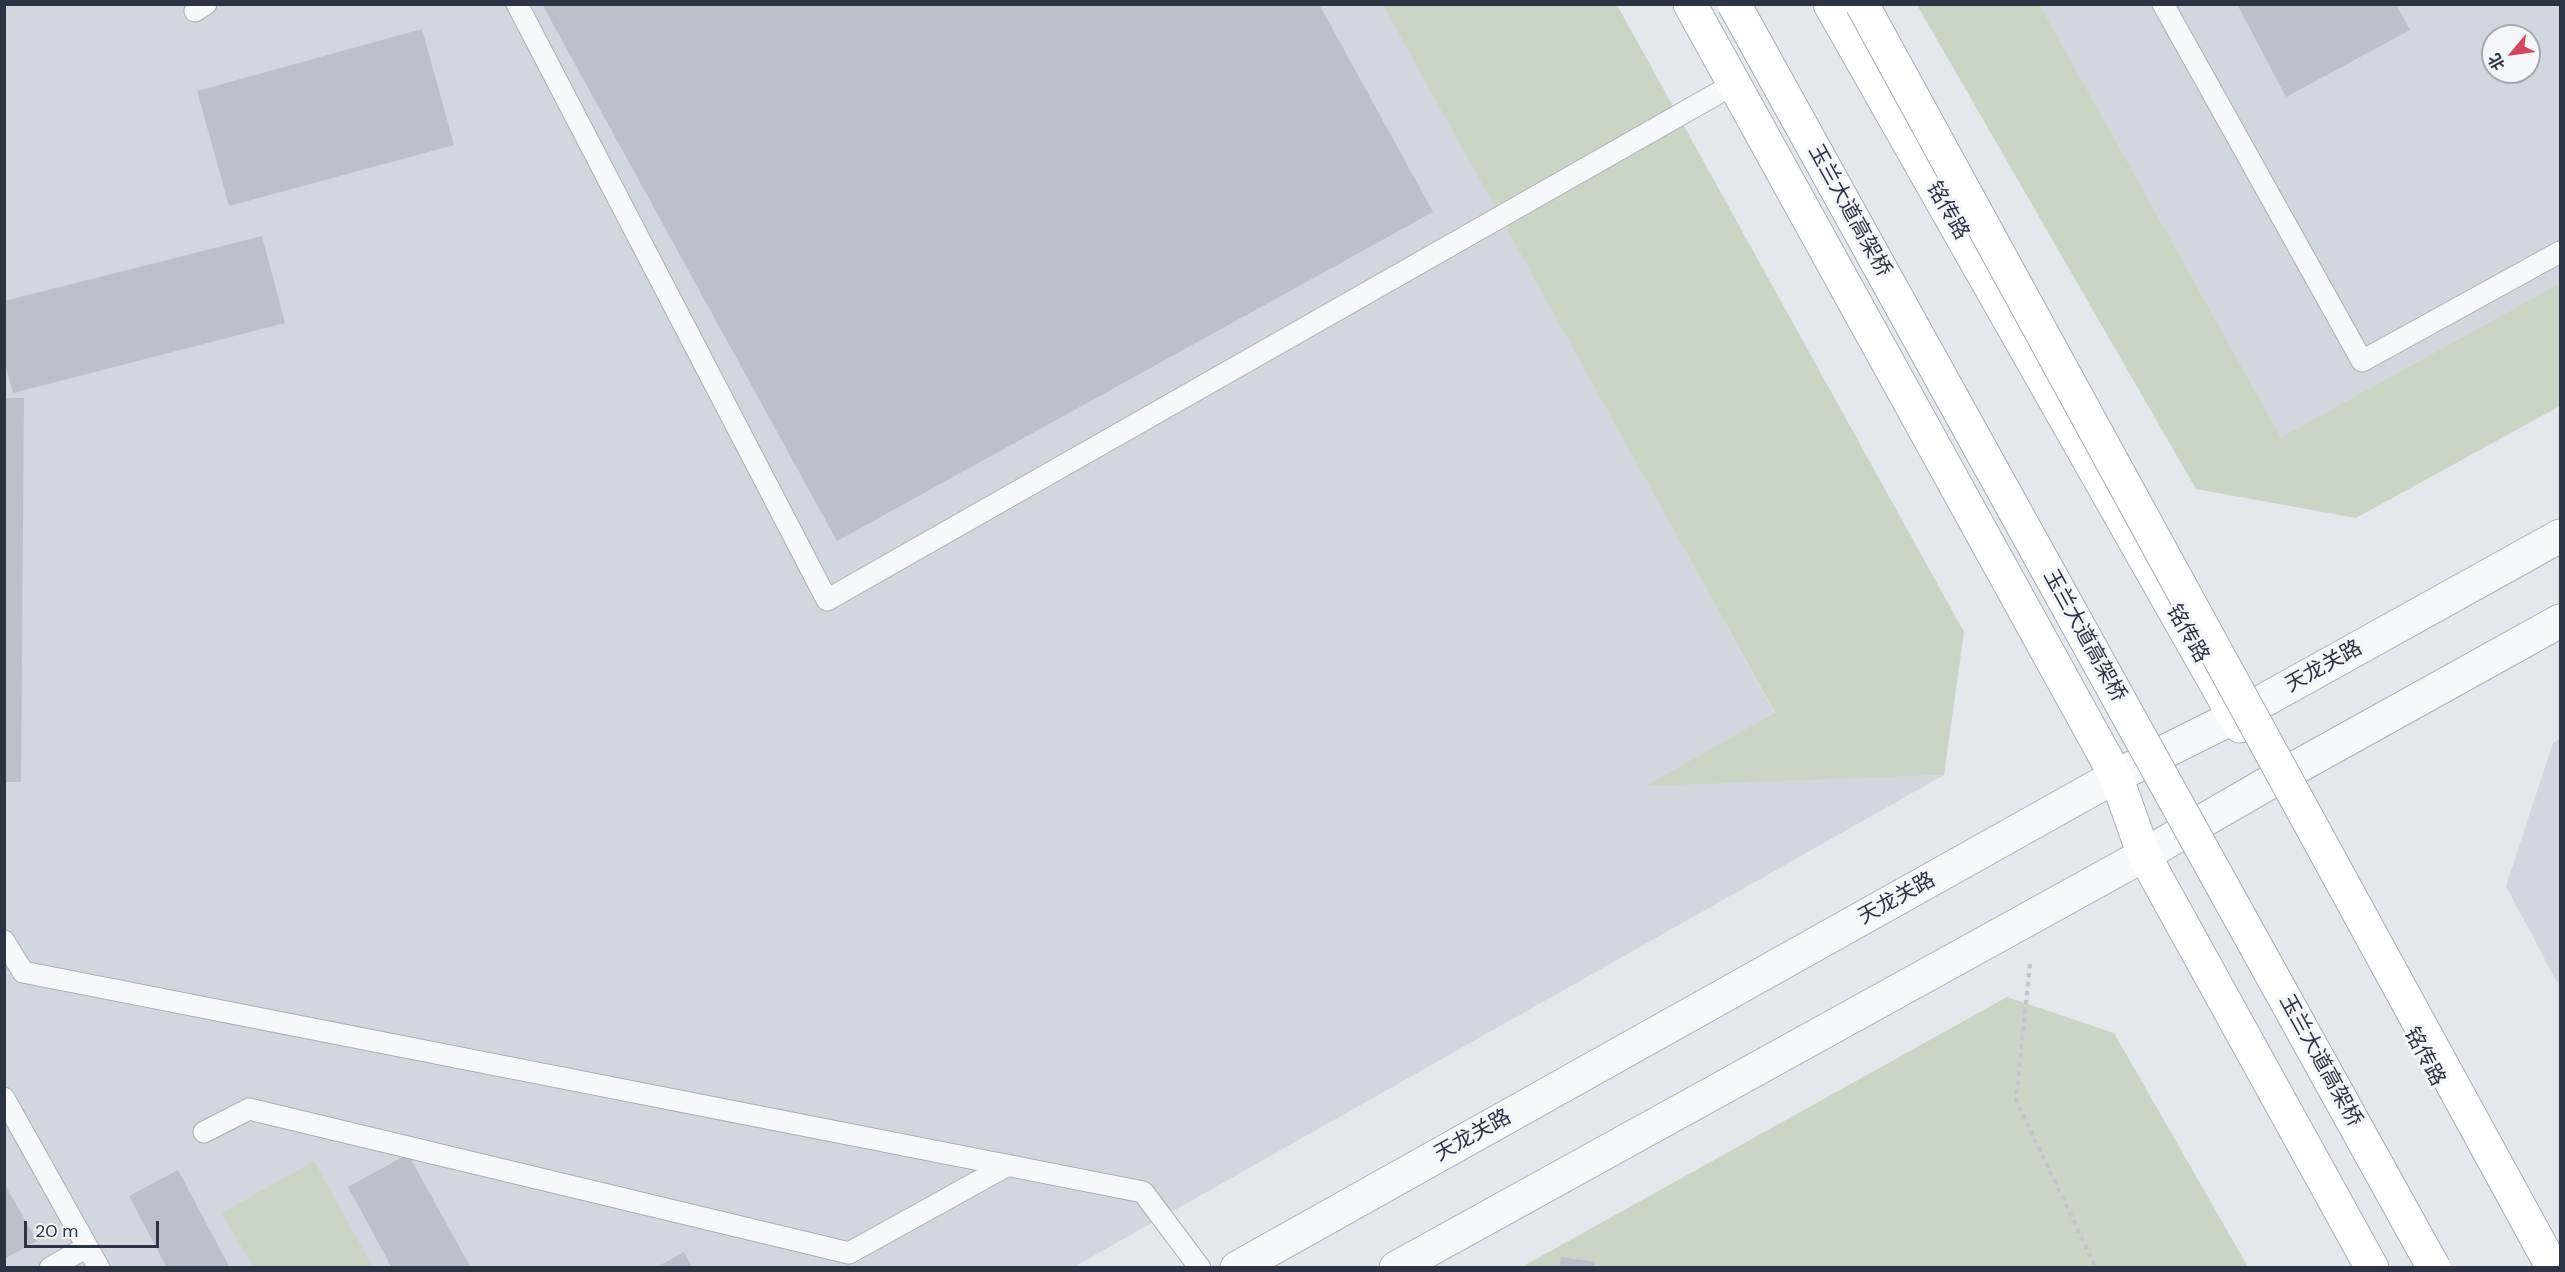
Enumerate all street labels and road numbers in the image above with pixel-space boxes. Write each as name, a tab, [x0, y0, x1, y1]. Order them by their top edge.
street label: 玉兰大道高架桥	[1802, 141, 1896, 281]
street label: 铭传路	[1920, 177, 1974, 245]
street label: 玉兰大道高架桥	[2037, 566, 2131, 706]
street label: 铭传路	[2160, 600, 2214, 668]
street label: 天龙关路	[2281, 636, 2367, 698]
street label: 天龙关路	[1854, 868, 1940, 930]
street label: 玉兰大道高架桥	[2273, 991, 2367, 1131]
street label: 铭传路	[2398, 1023, 2450, 1091]
street label: 天龙关路	[1430, 1105, 1516, 1167]

